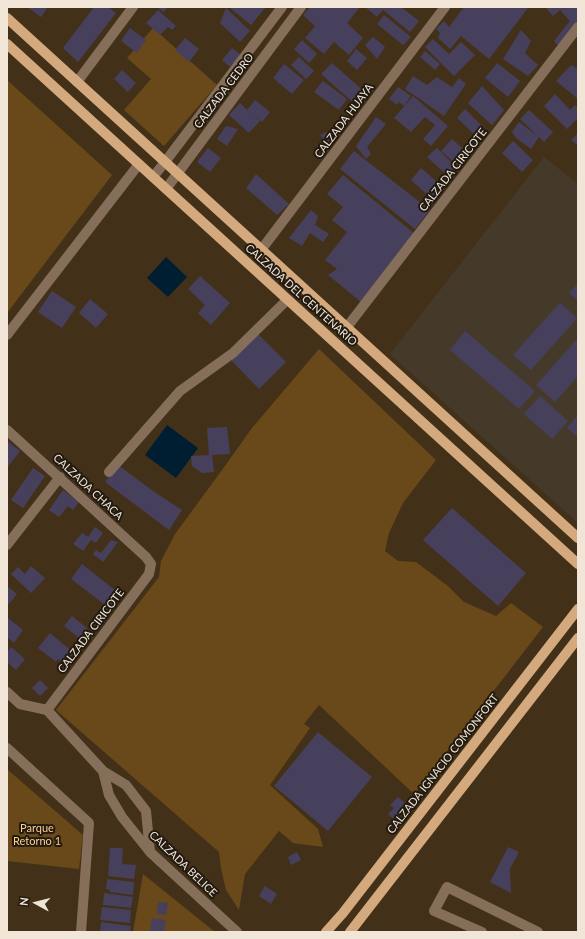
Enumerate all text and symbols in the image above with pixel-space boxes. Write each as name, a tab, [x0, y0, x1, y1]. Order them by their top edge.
street label: CALZADA CEDRO	[191, 51, 257, 131]
street label: CALZADA HUAYA	[312, 81, 376, 161]
street label: CALZADA CIRICOTE	[416, 126, 490, 214]
street label: CALZADA DEL CENTENARIO	[242, 241, 360, 349]
street label: CALZADA CHACA	[50, 451, 126, 523]
street label: CALZADA CIRICOTE	[55, 586, 127, 676]
street label: CALZADA IGNACIO COMONFORT	[384, 692, 502, 836]
park label: Parque Retorno 1	[13, 821, 61, 847]
street label: CALZADA BELICE	[146, 828, 220, 900]
north arrow	[16, 883, 56, 923]
text: N	[17, 896, 31, 906]

